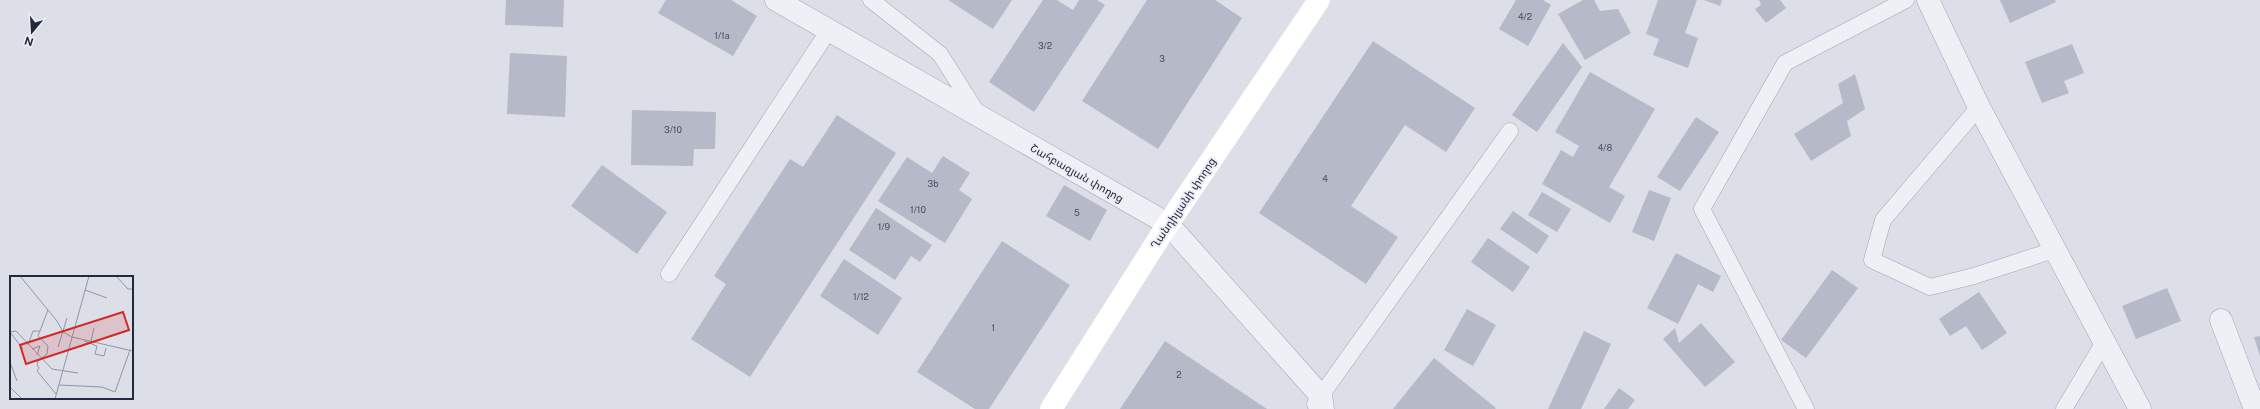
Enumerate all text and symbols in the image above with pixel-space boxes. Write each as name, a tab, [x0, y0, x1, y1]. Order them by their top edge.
house number: 4/2	[1518, 11, 1532, 22]
north arrow	[12, 12, 52, 52]
house number: 1/1a	[714, 30, 730, 41]
text: N	[23, 34, 35, 49]
house number: 3/2	[1038, 40, 1052, 51]
house number: 3	[1159, 53, 1165, 64]
house number: 3/10	[664, 124, 682, 135]
street label: Շահբազյան փողոց	[1028, 141, 1126, 205]
house number: 4/8	[1598, 142, 1612, 153]
street label: Ղանդիլյանի փողոց	[1148, 155, 1219, 251]
house number: 4	[1322, 173, 1328, 184]
house number: 3b	[927, 178, 939, 189]
house number: 1/10	[910, 204, 926, 215]
house number: 5	[1074, 207, 1080, 218]
house number: 1/9	[878, 221, 891, 232]
inset map	[10, 276, 133, 399]
house number: 1/12	[853, 291, 869, 302]
house number: 1	[991, 322, 995, 333]
house number: 2	[1176, 369, 1182, 380]

